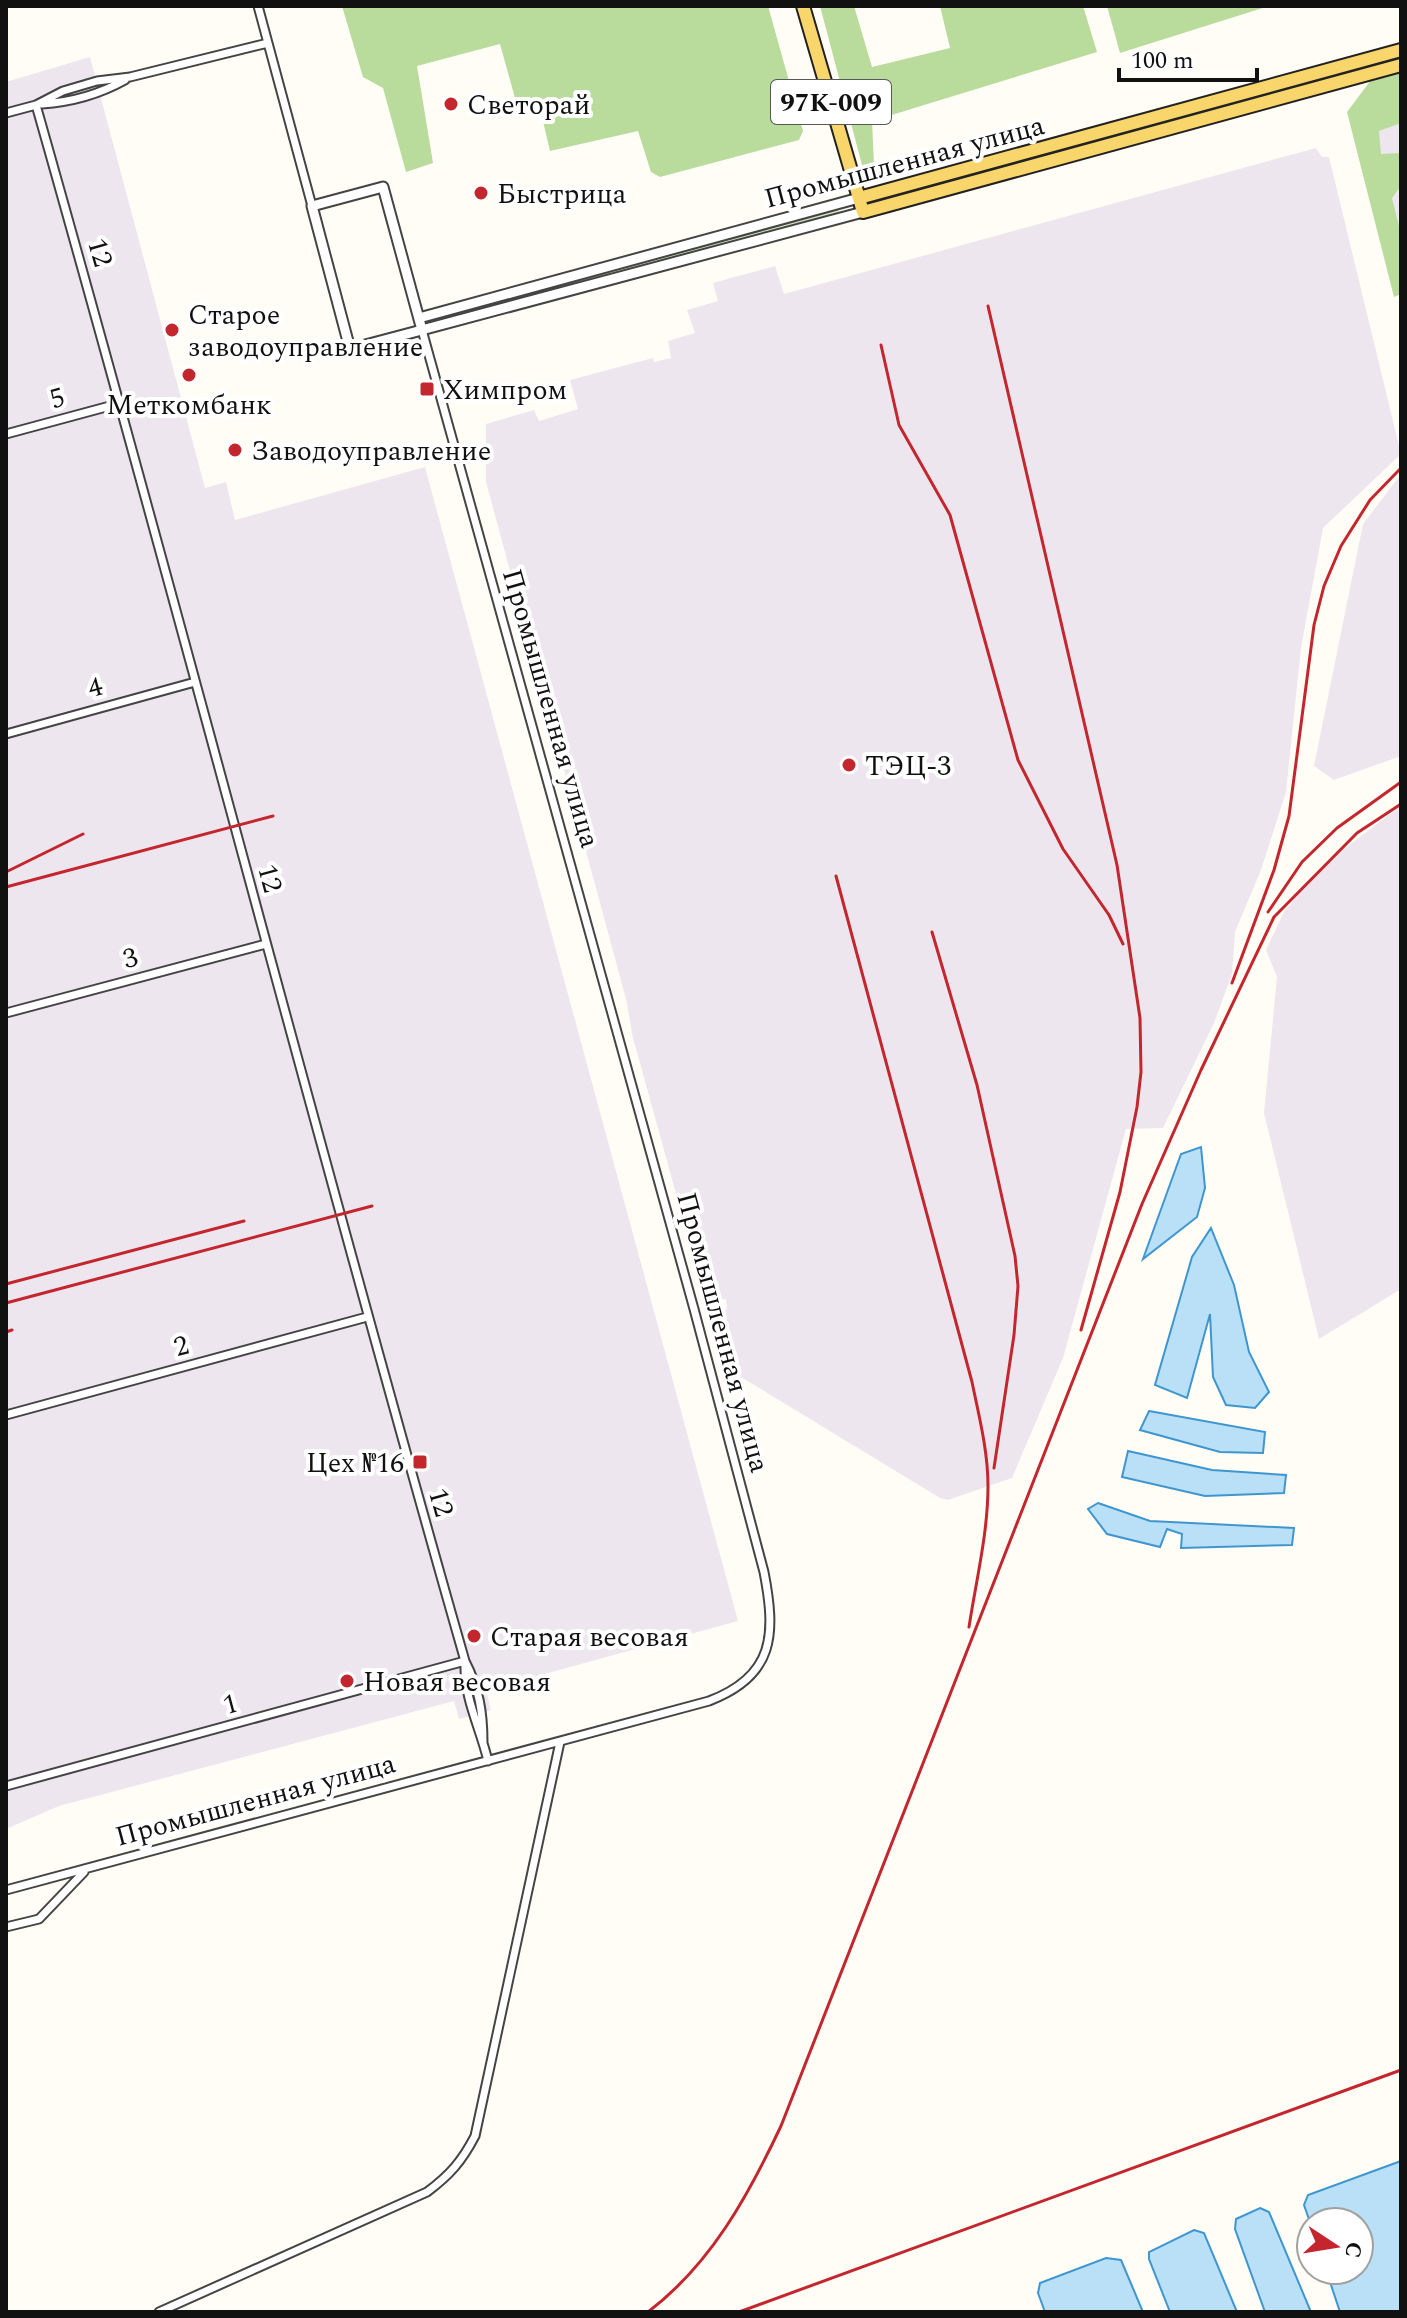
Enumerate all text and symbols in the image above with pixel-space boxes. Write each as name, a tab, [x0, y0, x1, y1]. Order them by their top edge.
scale bar	[1119, 32, 1257, 82]
text: 100 m	[1131, 43, 1194, 79]
road number: 97К-009	[771, 80, 891, 124]
place label: Светорай	[467, 84, 590, 127]
marker: Светорай	[442, 95, 460, 113]
street label: Промышленная улица	[759, 104, 1050, 221]
place label: Быстрица	[497, 173, 627, 216]
marker: Быстрица	[472, 184, 490, 202]
street label: 12	[75, 233, 124, 272]
place label: Старое заводоуправление	[188, 294, 423, 369]
marker: Старое заводоуправление	[163, 321, 181, 339]
marker: Меткомбанк	[180, 366, 198, 384]
place label: Химпром	[443, 369, 567, 412]
street label: 5	[45, 376, 70, 421]
marker: Химпром	[418, 380, 436, 398]
place label: Меткомбанк	[106, 384, 272, 427]
place label: Заводоуправление	[251, 430, 491, 473]
marker: Заводоуправление	[226, 441, 244, 459]
street label: Промышленная улица	[490, 564, 611, 853]
street label: 4	[83, 665, 108, 710]
place label: ТЭЦ-3	[865, 745, 951, 788]
marker: ТЭЦ-3	[840, 756, 858, 774]
street label: 12	[245, 859, 294, 897]
street label: 3	[118, 936, 143, 981]
street label: Промышленная улица	[664, 1187, 781, 1478]
street label: 2	[169, 1324, 194, 1369]
place label: Цех №16	[306, 1442, 404, 1485]
marker: Цех №16	[411, 1453, 429, 1471]
street label: 12	[416, 1483, 465, 1522]
place label: Старая весовая	[490, 1616, 689, 1659]
marker: Старая весовая	[465, 1627, 483, 1645]
place label: Новая весовая	[363, 1661, 551, 1704]
marker: Новая весовая	[338, 1672, 356, 1690]
street label: 1	[218, 1682, 243, 1727]
street label: Промышленная улица	[110, 1742, 401, 1859]
north arrow	[1295, 2206, 1375, 2286]
text: С	[1335, 2239, 1371, 2261]

